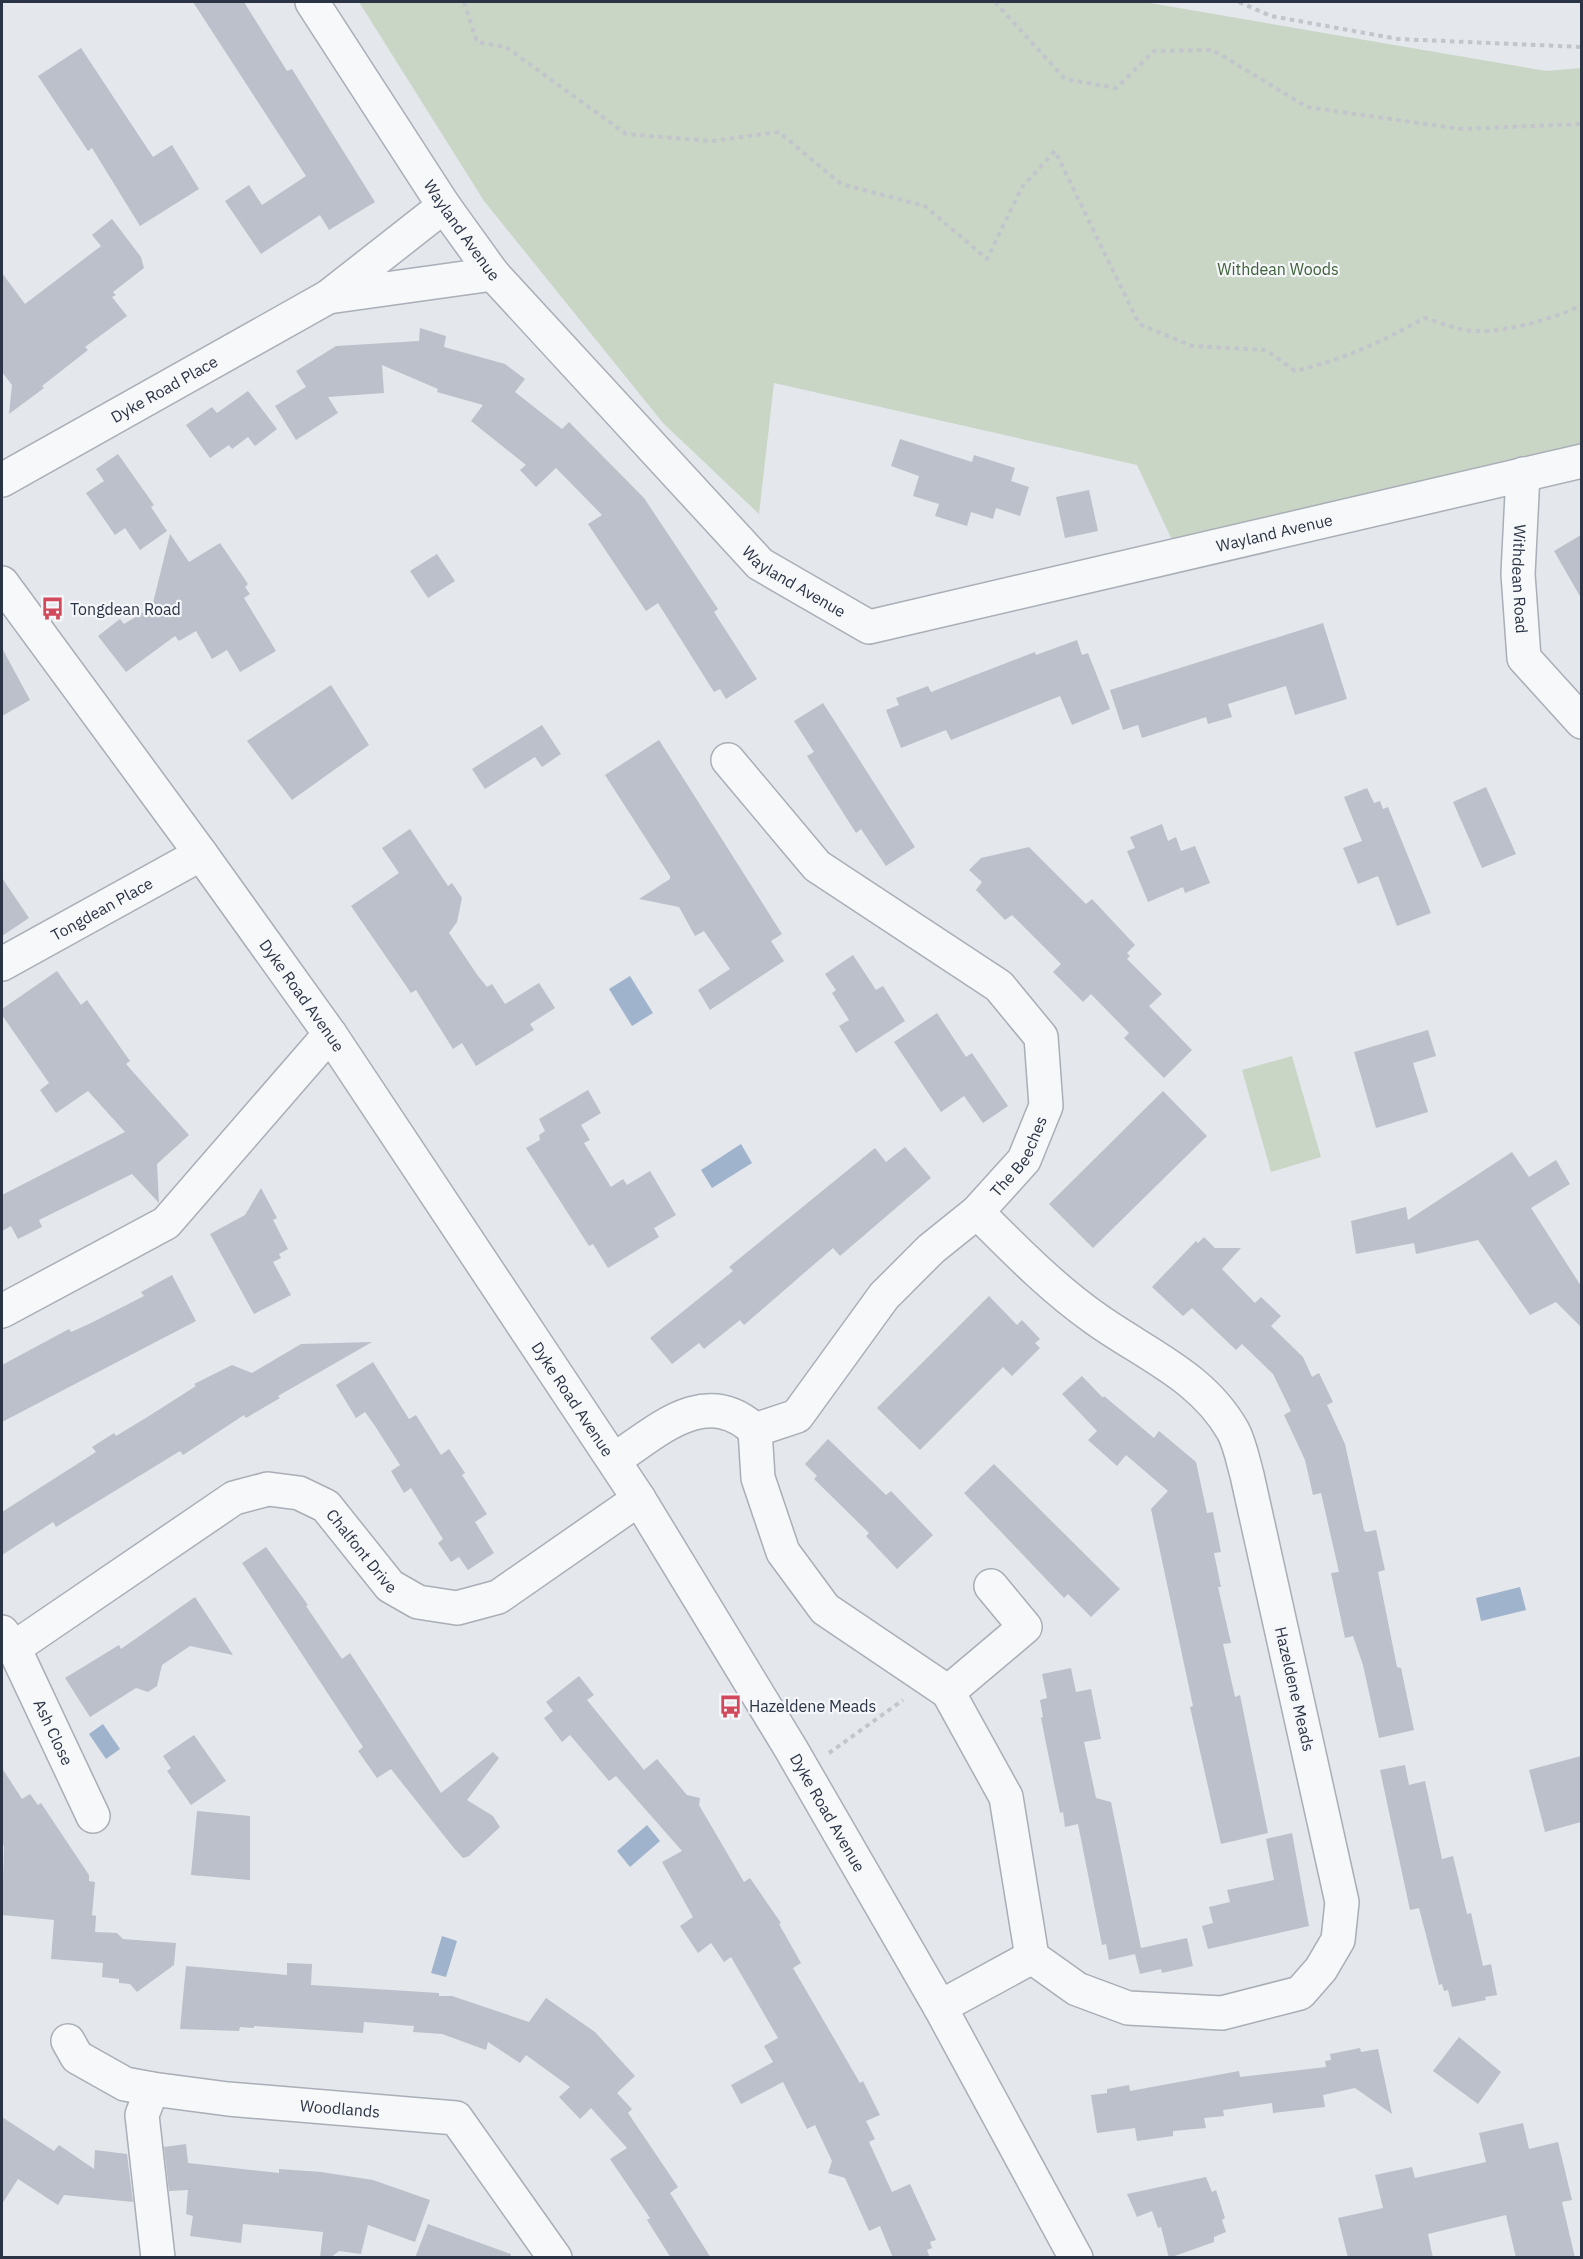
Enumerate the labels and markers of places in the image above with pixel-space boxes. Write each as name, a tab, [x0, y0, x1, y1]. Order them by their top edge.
bus stop icon: Tongdean Road	[39, 596, 65, 622]
place label: Tongdean Road	[70, 599, 181, 619]
bus stop icon: Hazeldene Meads	[718, 1693, 744, 1719]
place label: Hazeldene Meads	[749, 1696, 876, 1716]

